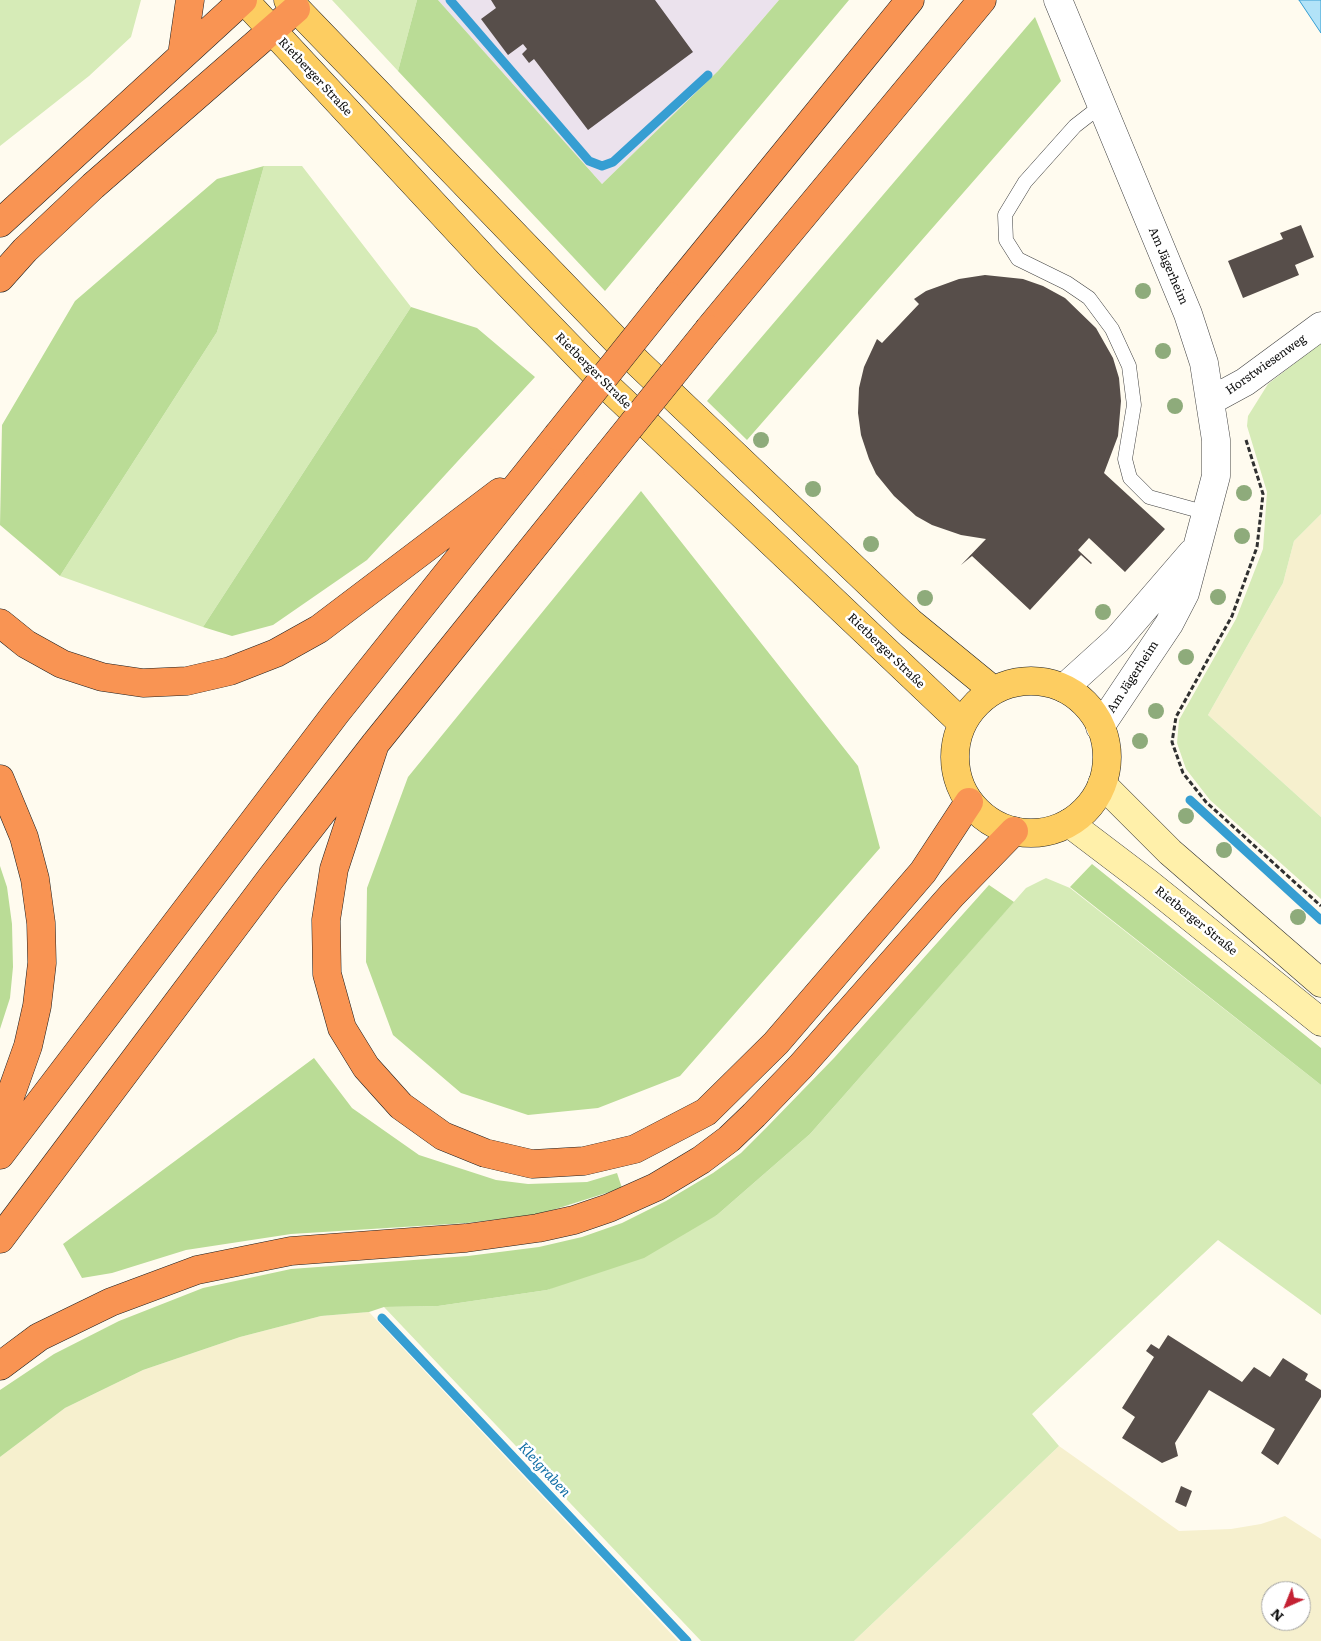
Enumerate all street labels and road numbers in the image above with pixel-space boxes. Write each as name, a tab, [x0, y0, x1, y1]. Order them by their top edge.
street label: Rietberger Straße	[275, 35, 355, 119]
street label: Am Jägerheim	[1145, 225, 1191, 307]
street label: Rietberger Straße	[552, 330, 634, 412]
street label: Horstwiesenweg	[1223, 332, 1309, 398]
street label: Rietberger Straße	[845, 611, 927, 691]
street label: Am Jägerheim	[1104, 638, 1162, 716]
street label: Rietberger Straße	[1152, 883, 1240, 959]

